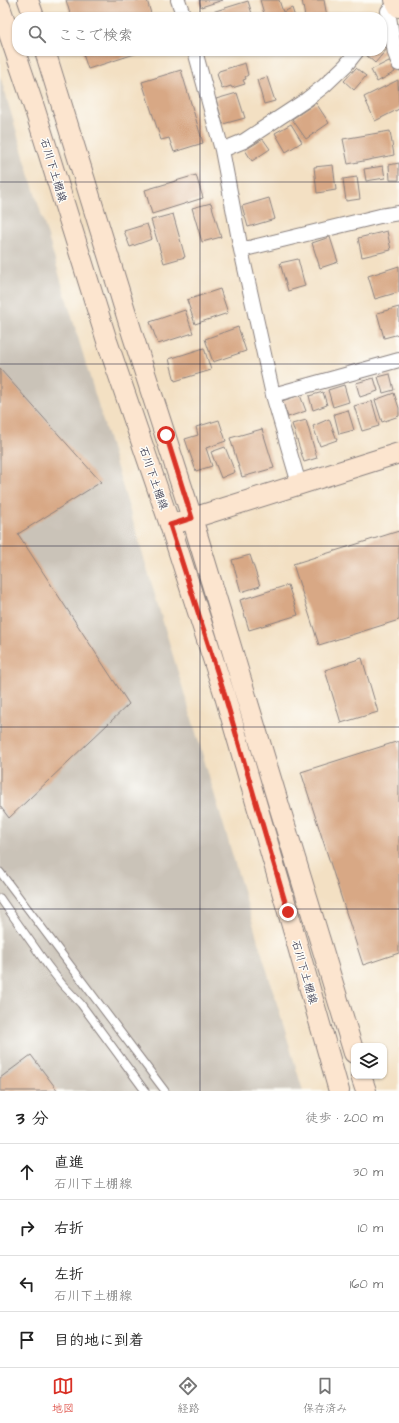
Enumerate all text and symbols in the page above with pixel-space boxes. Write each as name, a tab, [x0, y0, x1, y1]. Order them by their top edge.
search box	[12, 12, 387, 56]
icon: search	[26, 23, 48, 45]
text: ここで検索	[58, 25, 133, 46]
street label: 石川下土棚線	[37, 136, 70, 204]
route start	[157, 426, 175, 444]
street label: 石川下土棚線	[136, 445, 171, 512]
route end	[279, 903, 297, 921]
street label: 石川下土棚線	[288, 938, 321, 1006]
map controls	[351, 1043, 387, 1079]
button: layers	[351, 1043, 387, 1079]
text: 3 分	[16, 1107, 48, 1131]
text: 徒歩 · 200 m	[306, 1109, 383, 1127]
text: 直進	[54, 1152, 84, 1173]
icon: ahead	[16, 1161, 38, 1183]
text: 30 m	[353, 1163, 383, 1181]
text: 石川下土棚線	[54, 1175, 132, 1193]
icon: right	[16, 1217, 38, 1239]
text: 右折	[54, 1218, 84, 1239]
text: 10 m	[358, 1219, 383, 1237]
text: 左折	[54, 1264, 84, 1285]
icon: left	[16, 1273, 38, 1295]
text: 160 m	[350, 1275, 383, 1293]
text: 石川下土棚線	[54, 1287, 132, 1305]
icon: arrive	[16, 1329, 38, 1351]
text: 目的地に到着	[54, 1330, 144, 1351]
tab: 地図	[52, 1375, 74, 1416]
tab: 経路	[177, 1375, 199, 1416]
tab: 保存済み	[303, 1375, 347, 1416]

